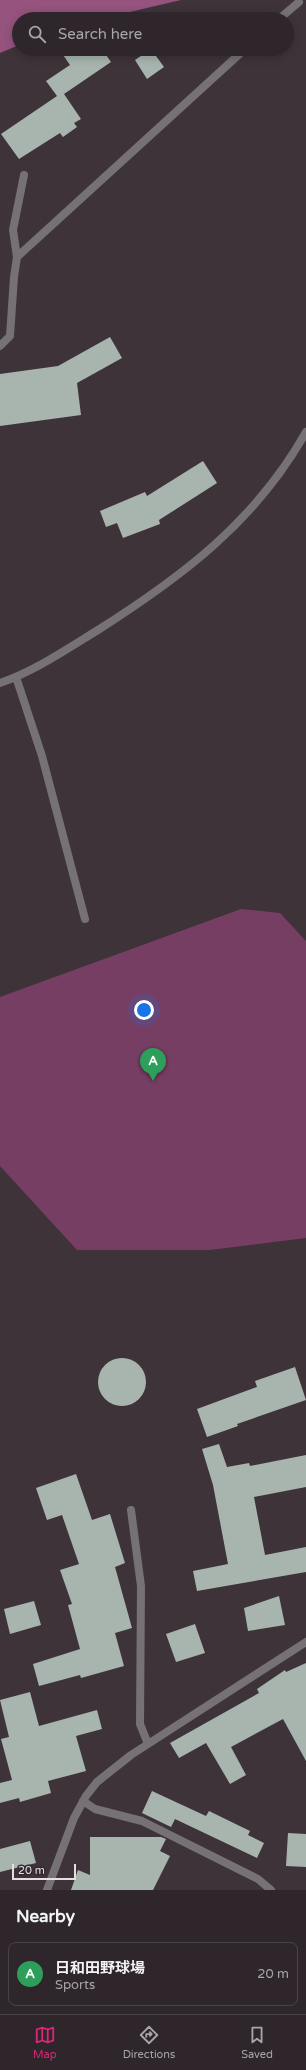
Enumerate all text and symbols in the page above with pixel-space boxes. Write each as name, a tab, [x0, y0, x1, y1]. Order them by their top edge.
search box	[12, 12, 294, 56]
icon: search	[26, 23, 48, 45]
text: Search here	[58, 25, 142, 43]
your location	[134, 1000, 154, 1020]
pin: A	[140, 1048, 166, 1081]
scale bar	[12, 1862, 76, 1881]
text: 20 m	[18, 1864, 45, 1877]
text: Nearby	[16, 1906, 75, 1927]
text: 日和田野球場	[55, 1959, 145, 1977]
text: A	[25, 1966, 35, 1982]
text: 20 m	[257, 1966, 289, 1982]
text: Sports	[55, 1977, 95, 1993]
tab: Map	[33, 2024, 57, 2061]
tab: Directions	[123, 2024, 175, 2061]
tab: Saved	[241, 2024, 273, 2061]

